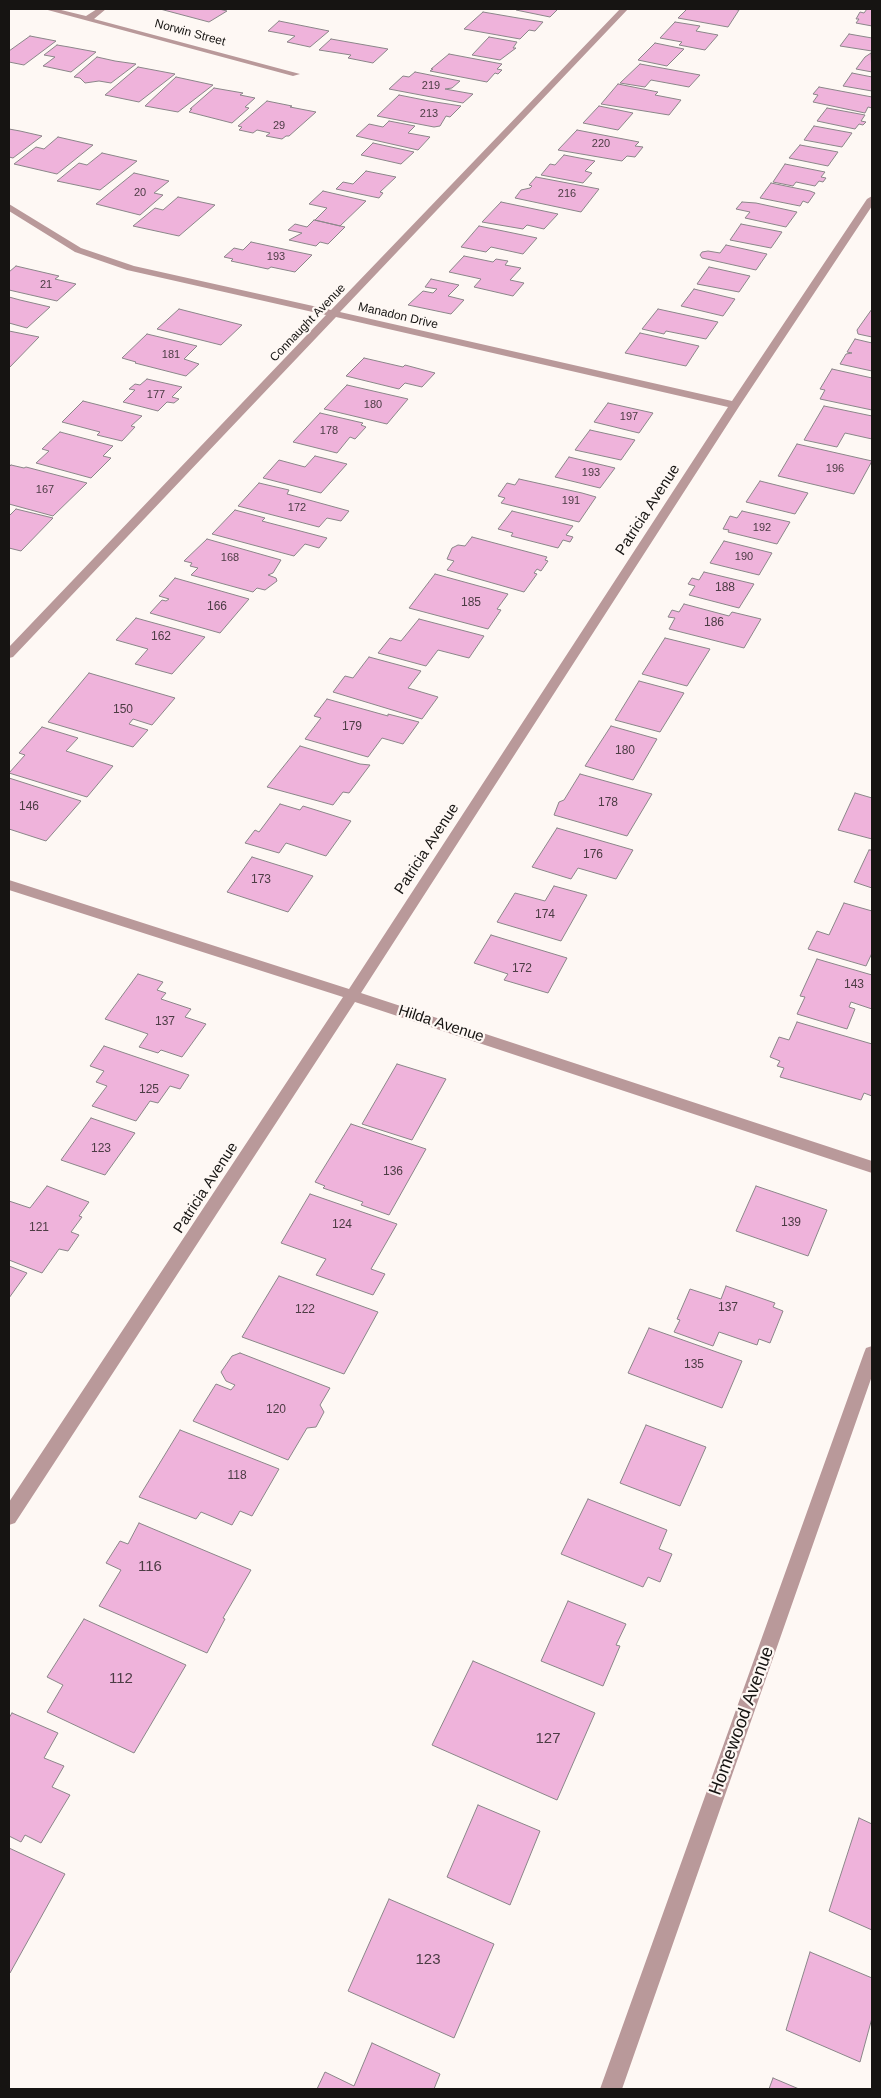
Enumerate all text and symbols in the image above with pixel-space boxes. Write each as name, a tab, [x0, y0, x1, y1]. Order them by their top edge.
street label: Norwin Street	[153, 17, 227, 49]
house number: 219	[422, 79, 440, 93]
house number: 213	[420, 107, 438, 121]
house number: 29	[273, 119, 285, 133]
house number: 220	[592, 137, 610, 151]
house number: 20	[134, 186, 146, 200]
house number: 216	[558, 187, 576, 201]
house number: 193	[267, 250, 285, 264]
house number: 21	[40, 278, 52, 292]
street label: Connaught Avenue	[267, 281, 349, 365]
street label: Manadon Drive	[357, 300, 439, 332]
house number: 181	[162, 348, 180, 362]
house number: 177	[147, 388, 165, 402]
house number: 180	[364, 398, 382, 412]
house number: 197	[620, 410, 638, 424]
house number: 178	[320, 424, 338, 438]
street label: Patricia Avenue	[612, 461, 684, 559]
house number: 196	[826, 462, 844, 476]
house number: 193	[582, 466, 600, 480]
house number: 167	[36, 483, 54, 497]
house number: 191	[562, 494, 580, 508]
house number: 172	[288, 501, 306, 515]
house number: 192	[753, 521, 771, 535]
house number: 190	[735, 550, 753, 564]
house number: 168	[221, 551, 239, 565]
house number: 188	[715, 581, 735, 595]
house number: 185	[461, 596, 481, 610]
house number: 166	[207, 600, 227, 614]
house number: 186	[704, 616, 724, 630]
house number: 162	[151, 630, 171, 644]
house number: 150	[113, 703, 133, 717]
house number: 179	[342, 720, 362, 734]
house number: 180	[615, 744, 635, 758]
house number: 178	[598, 796, 618, 810]
house number: 146	[19, 800, 39, 814]
street label: Patricia Avenue	[391, 800, 463, 898]
house number: 176	[583, 848, 603, 862]
house number: 173	[251, 873, 271, 887]
house number: 174	[535, 908, 555, 922]
house number: 172	[512, 962, 532, 976]
house number: 143	[844, 978, 864, 992]
street label: Hilda Avenue	[396, 1002, 486, 1046]
house number: 137	[155, 1015, 175, 1029]
house number: 125	[139, 1083, 159, 1097]
street label: Patricia Avenue	[170, 1139, 242, 1237]
house number: 123	[91, 1142, 111, 1156]
house number: 136	[383, 1165, 403, 1179]
house number: 139	[781, 1216, 801, 1230]
house number: 124	[332, 1218, 352, 1232]
house number: 121	[29, 1221, 49, 1235]
house number: 137	[718, 1301, 738, 1315]
house number: 122	[295, 1303, 315, 1317]
house number: 135	[684, 1358, 704, 1372]
house number: 120	[266, 1403, 286, 1417]
house number: 118	[227, 1469, 247, 1483]
house number: 116	[138, 1558, 162, 1576]
street label: Homewood Avenue	[705, 1644, 779, 1798]
house number: 112	[109, 1670, 133, 1688]
house number: 127	[535, 1730, 561, 1748]
house number: 123	[415, 1951, 441, 1969]

